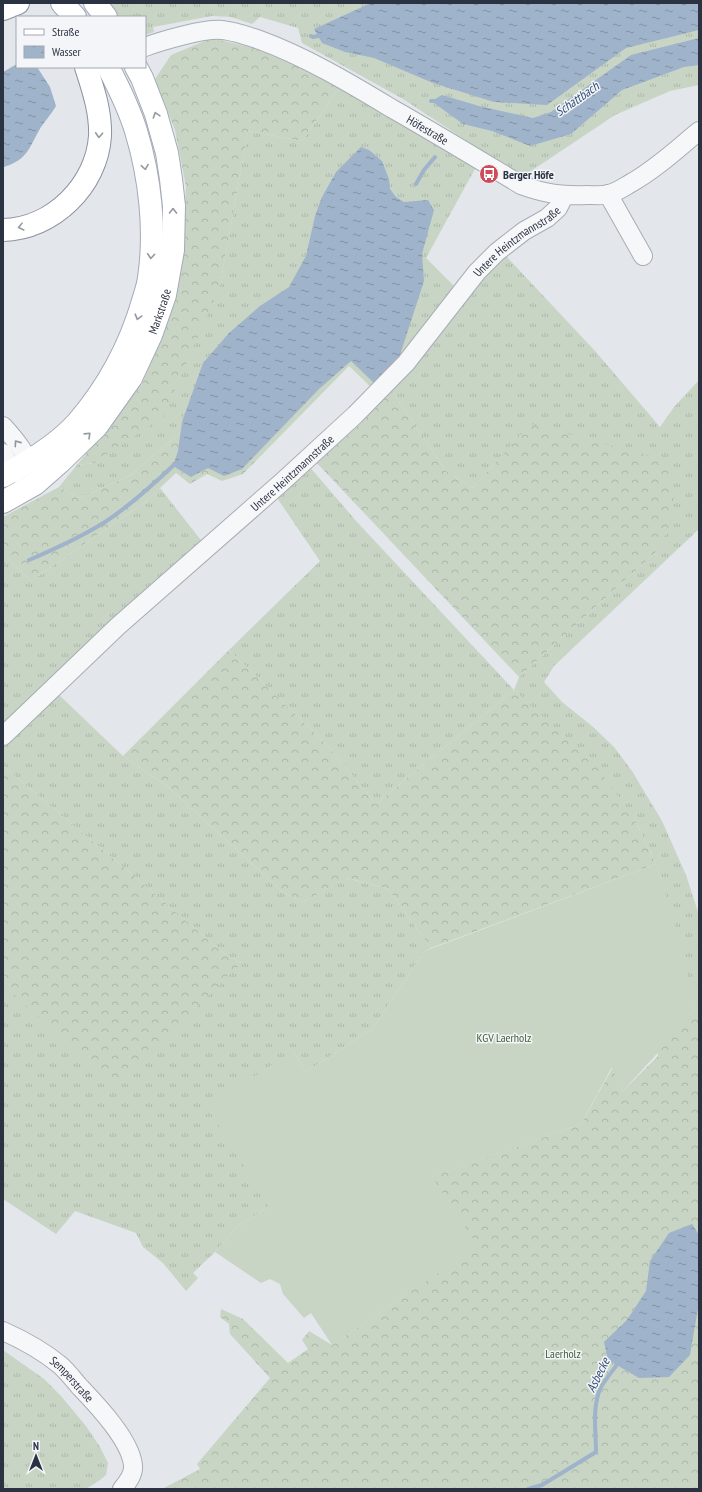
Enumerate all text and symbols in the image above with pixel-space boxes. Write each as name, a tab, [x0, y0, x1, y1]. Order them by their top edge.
legend	[16, 16, 146, 68]
text: Straße	[52, 24, 79, 39]
text: Wasser	[52, 44, 82, 59]
water label: Schattbach	[552, 77, 603, 120]
street label: Höfestraße	[404, 111, 451, 147]
one-way arrow	[153, 112, 161, 119]
one-way arrow	[95, 132, 104, 138]
bus stop icon: Berger Höfe	[478, 163, 500, 185]
one-way arrow	[140, 164, 148, 170]
place label: Berger Höfe	[503, 167, 554, 182]
street label: Untere Heintzmannstraße	[469, 202, 563, 279]
one-way arrow	[169, 208, 178, 214]
one-way arrow	[18, 223, 24, 231]
one-way arrow	[146, 253, 155, 259]
street label: Markstraße	[144, 288, 173, 336]
one-way arrow	[135, 313, 143, 320]
street label: Untere Heintzmannstraße	[247, 431, 337, 514]
one-way arrow	[83, 432, 91, 440]
one-way arrow	[14, 440, 22, 447]
park label: KGV Laerholz	[477, 1030, 531, 1045]
park label: Laerholz	[545, 1346, 581, 1361]
street label: Semperstraße	[47, 1353, 97, 1405]
water label: Asbecke	[582, 1353, 614, 1395]
north arrow	[16, 1436, 56, 1476]
text: N	[33, 1439, 39, 1453]

